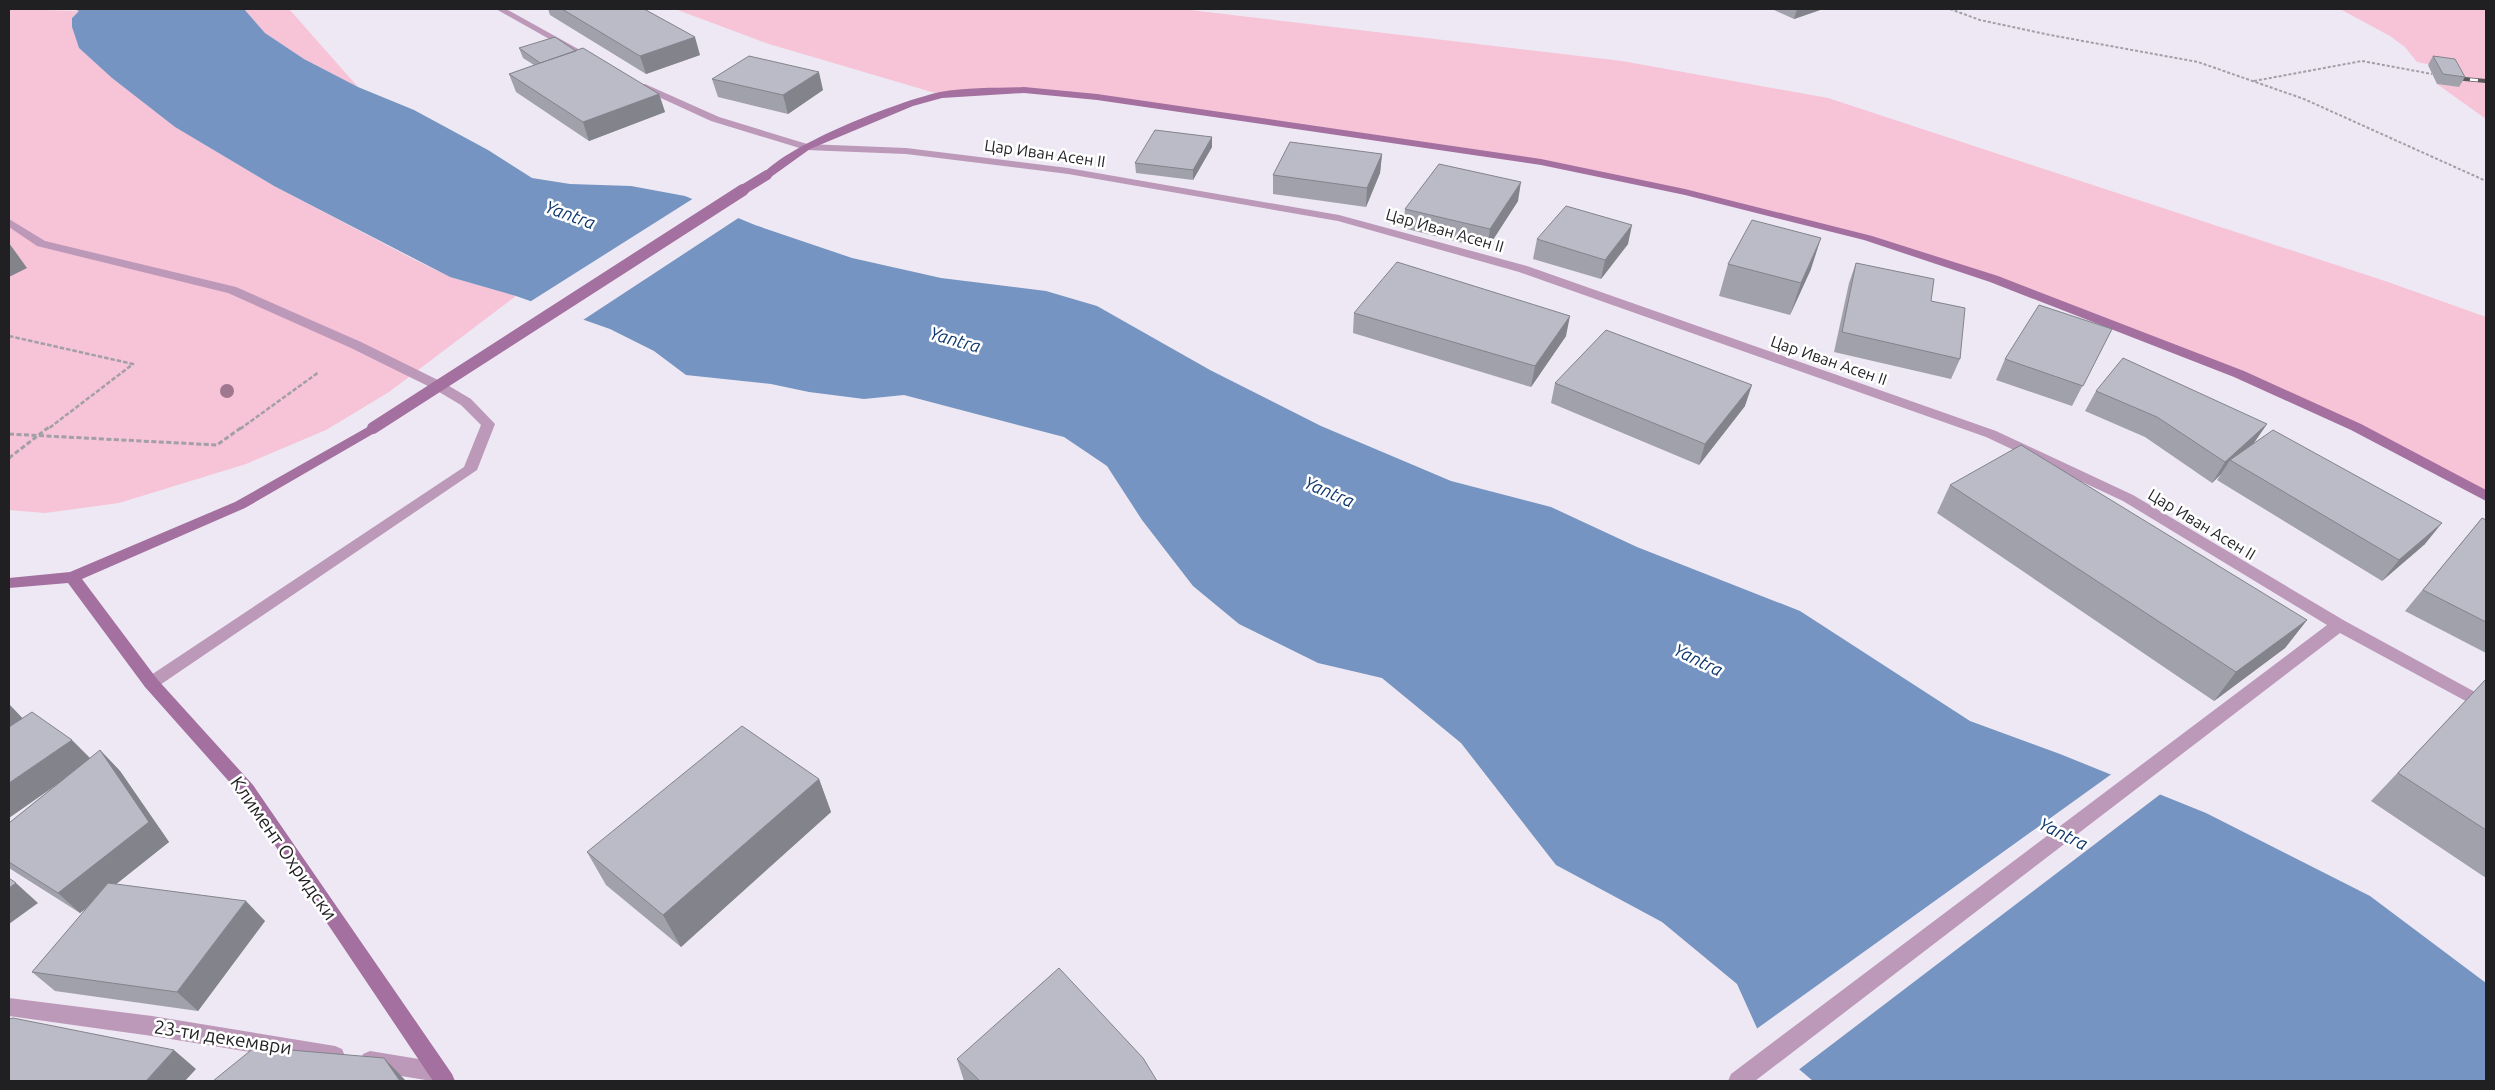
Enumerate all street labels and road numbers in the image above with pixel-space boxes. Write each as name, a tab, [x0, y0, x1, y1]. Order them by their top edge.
street label: Цар Иван Асен II	[983, 136, 1107, 170]
street label: Цар Иван Асен II	[1384, 205, 1506, 255]
street label: Цар Иван Асен II	[1768, 332, 1890, 388]
street label: Цар Иван Асен II	[2145, 485, 2259, 563]
street label: Климент Охридски	[226, 772, 342, 924]
street label: 23-ти декември	[153, 1015, 293, 1059]

